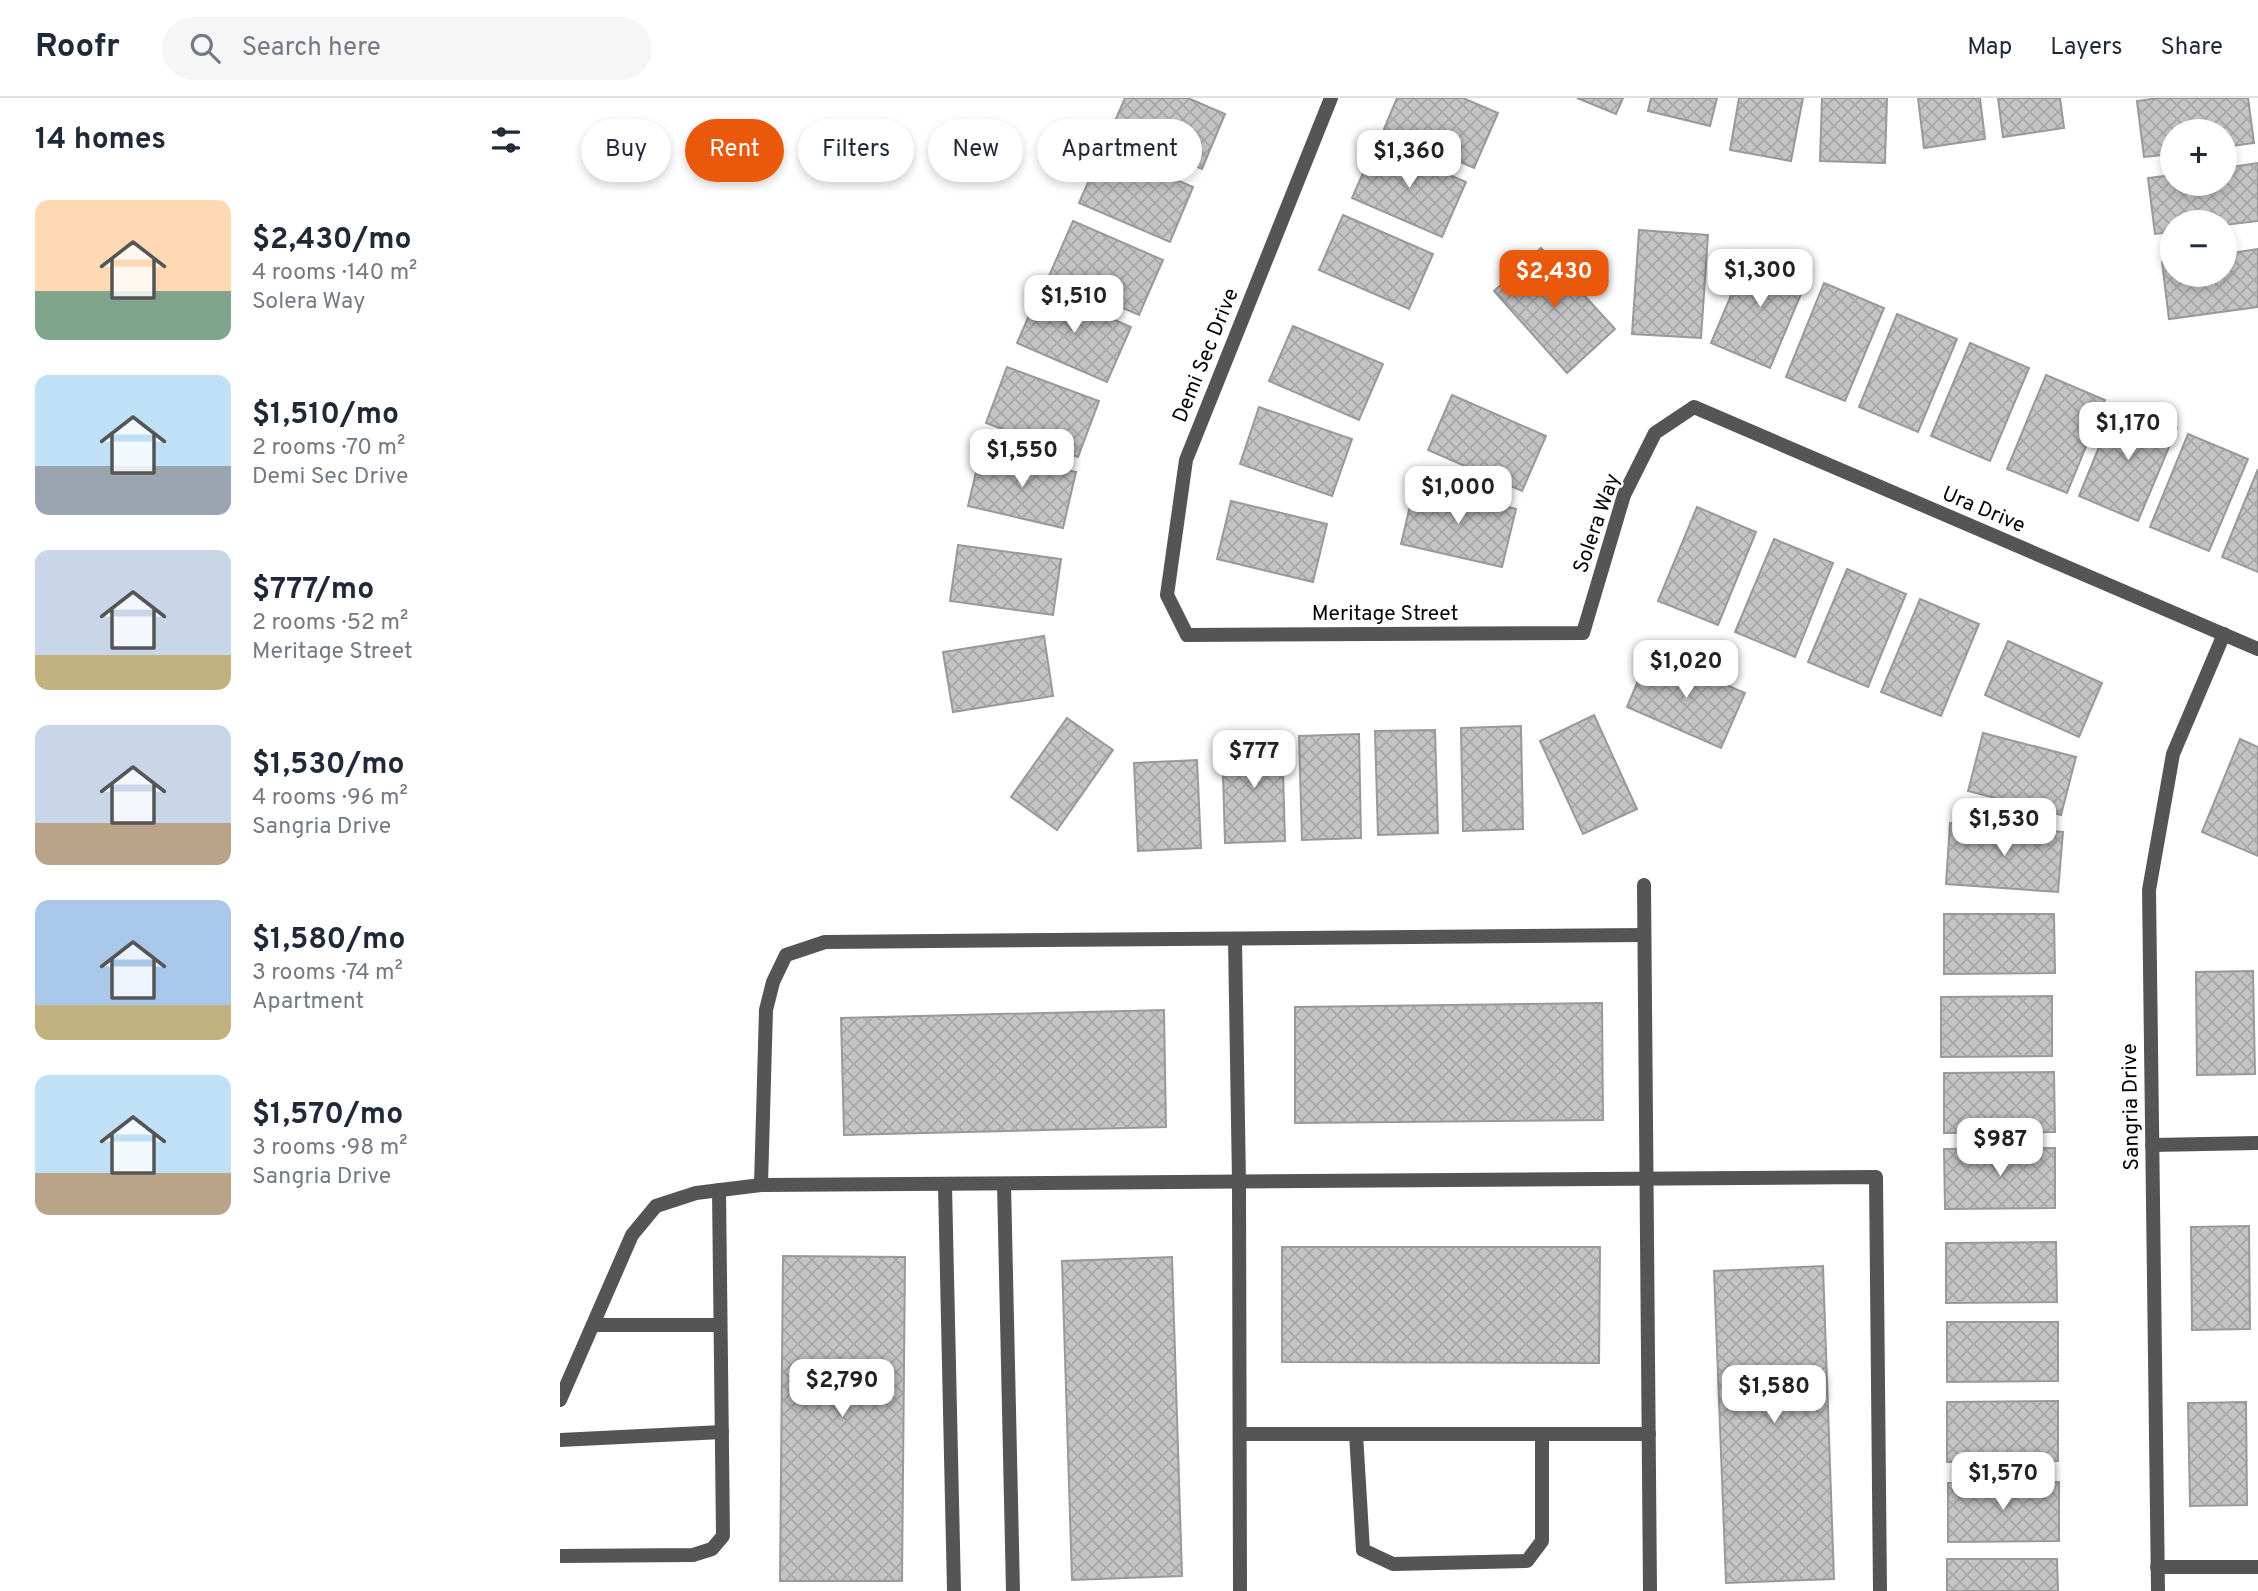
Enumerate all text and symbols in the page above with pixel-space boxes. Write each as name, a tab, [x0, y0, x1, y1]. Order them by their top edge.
search box	[162, 17, 652, 80]
text: Roofr	[35, 27, 120, 69]
icon: search	[186, 29, 224, 67]
text: Search here	[242, 32, 381, 65]
text: Map	[1967, 33, 2012, 63]
text: Layers	[2050, 33, 2122, 63]
text: Share	[2160, 33, 2223, 63]
chip: Buy	[581, 119, 671, 182]
chip: Rent	[685, 119, 784, 182]
chip: Filters	[798, 119, 914, 182]
chip: New	[928, 119, 1023, 182]
chip: Apartment	[1037, 119, 1202, 182]
map controls	[2160, 119, 2237, 287]
button: +	[2160, 119, 2237, 196]
icon: filters	[487, 121, 525, 159]
text: 14 homes	[35, 122, 166, 159]
pin: $1,360	[1352, 130, 1466, 190]
text: $1,360	[1373, 138, 1445, 167]
button: −	[2160, 210, 2237, 287]
text: $2,430/mo	[252, 222, 412, 259]
icon: home	[91, 228, 175, 312]
pin: $2,430	[1497, 250, 1611, 310]
pin: $1,300	[1703, 250, 1817, 309]
text: $1,300	[1724, 257, 1796, 286]
text: $2,430	[1515, 258, 1593, 287]
text: 4 rooms · 140 m²	[252, 259, 417, 288]
pin: $1,510	[1017, 275, 1131, 335]
text: $1,510	[1040, 283, 1108, 312]
street label: Demi Sec Drive	[1167, 284, 1246, 427]
text: Solera Way	[252, 288, 365, 317]
text: $1,510/mo	[252, 397, 399, 434]
pin: $1,170	[2071, 402, 2185, 462]
icon: home	[91, 403, 175, 487]
text: $1,170	[2095, 410, 2161, 439]
pin: $1,550	[965, 430, 1079, 489]
text: 2 rooms · 70 m²	[252, 434, 405, 463]
text: $1,550	[986, 437, 1058, 466]
text: Demi Sec Drive	[252, 463, 408, 492]
pin: $1,000	[1401, 466, 1515, 526]
street label: Solera Way	[1568, 470, 1627, 577]
text: $1,000	[1421, 474, 1495, 503]
street label: Ura Drive	[1938, 481, 2029, 540]
text: $777/mo	[252, 572, 374, 609]
icon: home	[91, 578, 175, 662]
street label: Meritage Street	[1312, 601, 1458, 628]
text: 2 rooms · 52 m²	[252, 609, 408, 638]
text: Meritage Street	[252, 638, 413, 667]
pin: $1,020	[1629, 640, 1743, 700]
text: $1,020	[1649, 648, 1723, 677]
pin: $777	[1213, 730, 1295, 790]
text: $777	[1229, 738, 1279, 767]
text: $1,530/mo	[252, 747, 405, 784]
icon: home	[91, 753, 175, 837]
text: 4 rooms · 96 m²	[252, 784, 408, 813]
pin: $1,530	[1947, 798, 2061, 858]
text: $1,530	[1968, 806, 2040, 835]
text: Sangria Drive	[252, 813, 391, 842]
text: $1,580/mo	[252, 922, 406, 959]
icon: home	[91, 928, 175, 1012]
text: 3 rooms · 74 m²	[252, 959, 403, 988]
text: Apartment	[252, 988, 364, 1017]
street label: Sangria Drive	[2117, 1043, 2146, 1171]
text: $1,570/mo	[252, 1097, 403, 1134]
icon: home	[91, 1103, 175, 1187]
pin: $987	[1959, 1118, 2041, 1178]
text: $987	[1973, 1126, 2027, 1155]
text: 3 rooms · 98 m²	[252, 1134, 408, 1163]
text: Sangria Drive	[252, 1163, 391, 1192]
pin: $2,790	[785, 1360, 899, 1419]
pin: $1,580	[1717, 1366, 1831, 1425]
text: $2,790	[805, 1367, 879, 1396]
text: $1,580	[1738, 1373, 1810, 1402]
pin: $1,570	[1946, 1452, 2060, 1512]
text: $1,570	[1968, 1460, 2038, 1489]

